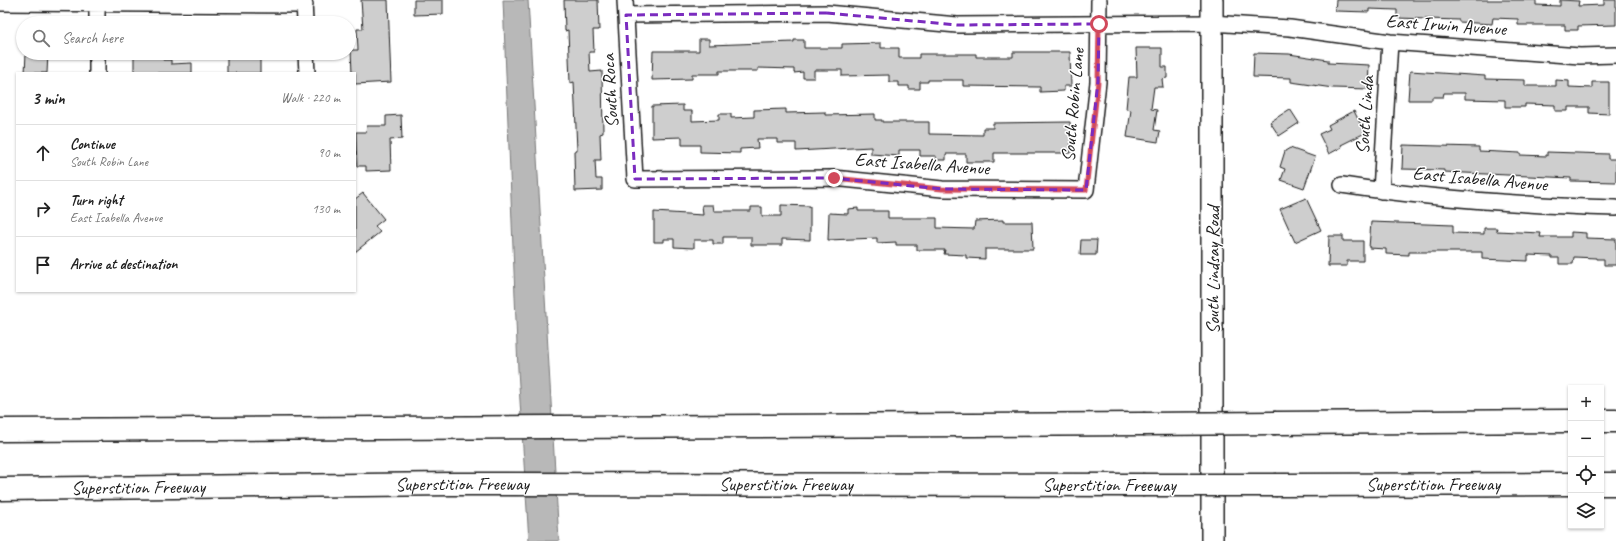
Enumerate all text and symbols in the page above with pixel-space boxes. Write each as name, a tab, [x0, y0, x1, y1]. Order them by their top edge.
street label: East Irwin Avenue	[1385, 9, 1509, 41]
route start	[1090, 15, 1108, 33]
search box	[16, 16, 356, 60]
icon: search	[30, 27, 52, 49]
text: Search here	[62, 29, 123, 48]
street label: South Robin Lane	[1056, 45, 1090, 163]
street label: South Roca	[596, 52, 624, 129]
street label: South Linda	[1350, 73, 1380, 155]
text: 3 min	[32, 88, 65, 109]
text: Walk · 220 m	[281, 90, 340, 106]
text: Continue	[70, 135, 115, 154]
icon: ahead	[32, 142, 54, 164]
text: 90 m	[318, 145, 340, 161]
street label: East Isabella Avenue	[854, 147, 992, 181]
text: South Robin Lane	[70, 154, 148, 170]
street label: East Isabella Avenue	[1412, 161, 1550, 197]
route end	[825, 169, 843, 187]
text: Turn right	[70, 191, 123, 210]
icon: right	[32, 198, 54, 220]
text: 130 m	[312, 201, 340, 217]
street label: South Lindsay Road	[1201, 203, 1225, 334]
text: East Isabella Avenue	[70, 210, 162, 226]
icon: arrive	[32, 254, 54, 276]
text: Arrive at destination	[70, 255, 177, 274]
map controls	[1568, 385, 1604, 529]
button: +	[1568, 385, 1604, 421]
button: −	[1568, 421, 1604, 457]
button: locate	[1568, 457, 1604, 493]
street label: Superstition Freeway	[395, 472, 530, 497]
street label: Superstition Freeway	[719, 472, 854, 497]
street label: Superstition Freeway	[1366, 472, 1501, 497]
street label: Superstition Freeway	[1042, 473, 1177, 497]
street label: Superstition Freeway	[71, 475, 207, 500]
button: layers	[1568, 493, 1604, 529]

